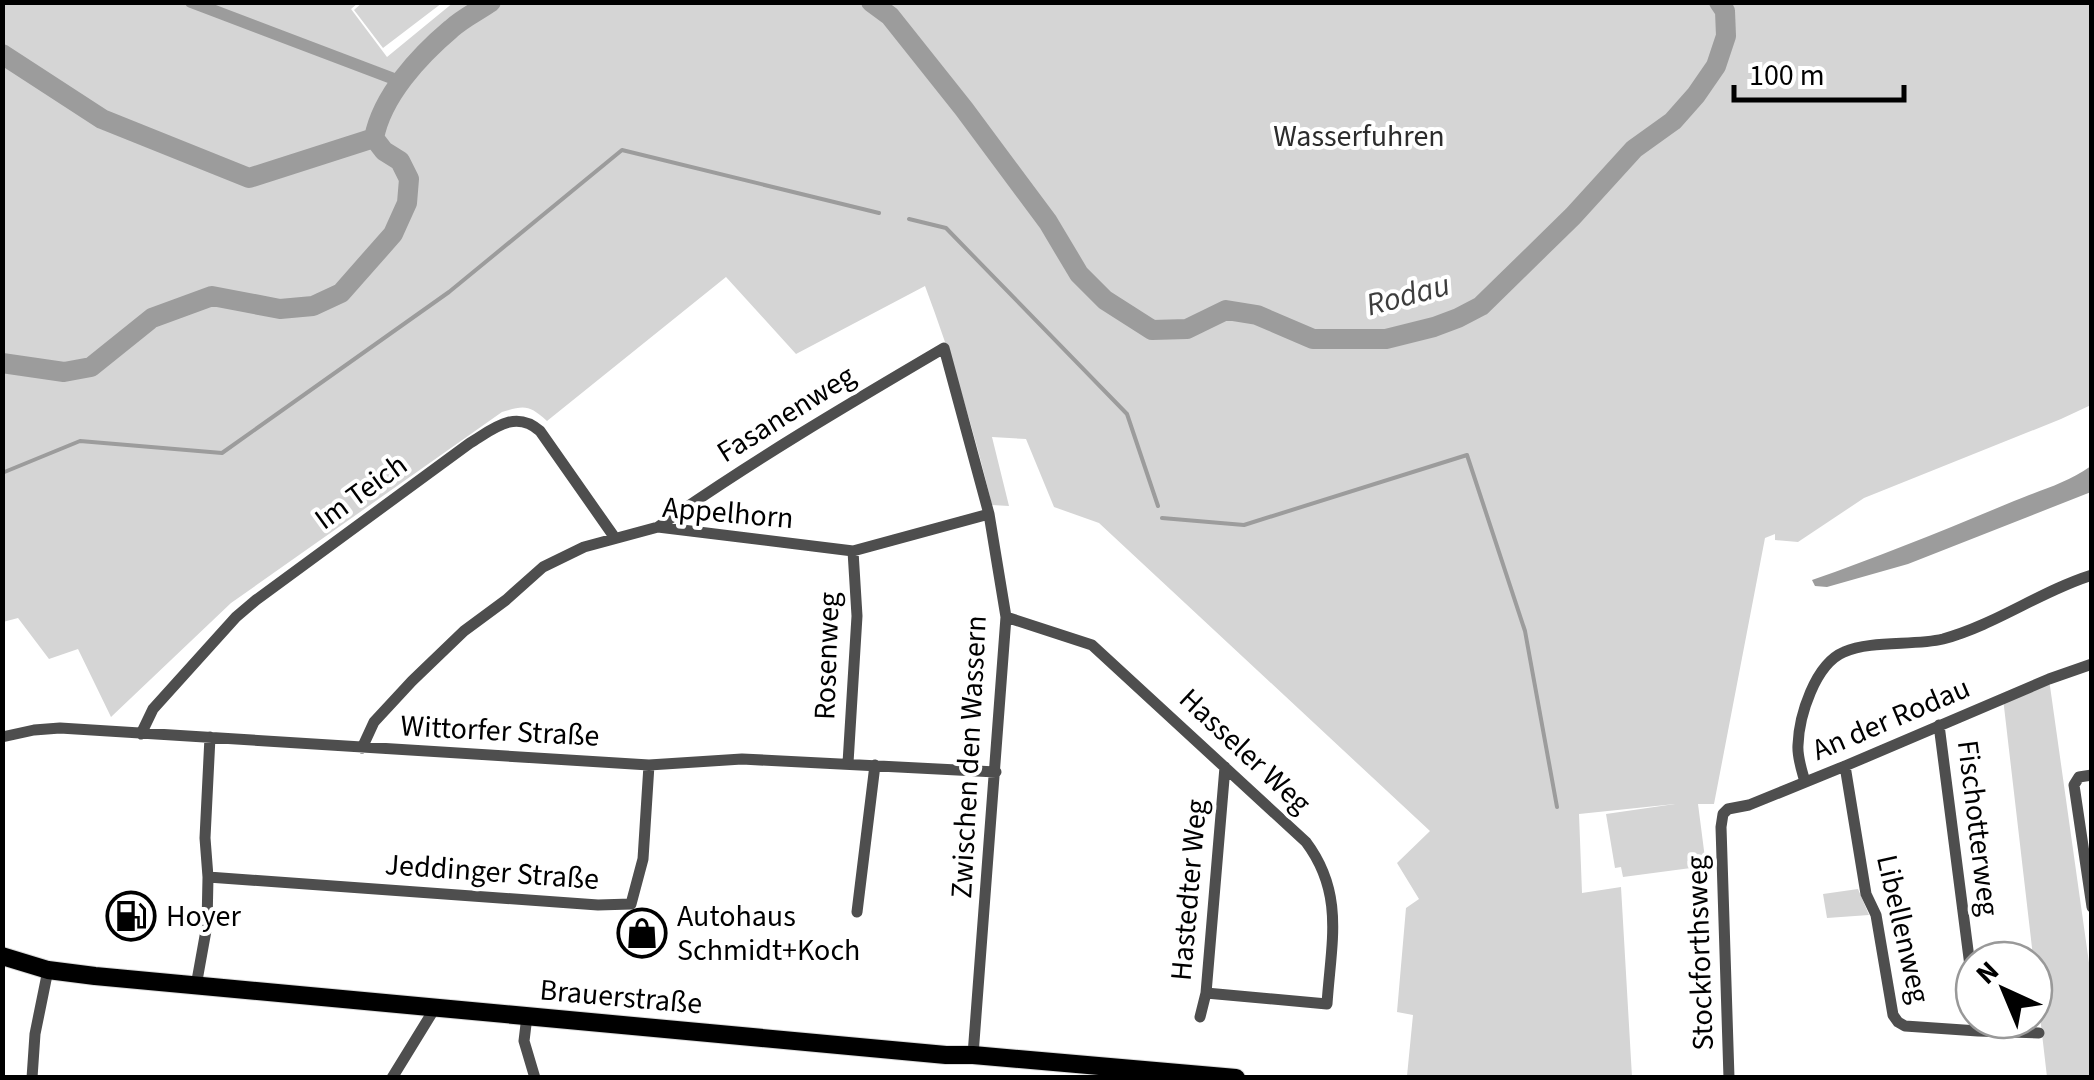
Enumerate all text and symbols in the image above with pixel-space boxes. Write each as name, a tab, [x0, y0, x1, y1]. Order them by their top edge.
scale bar	[1734, 40, 1904, 102]
text: 100 m	[1749, 54, 1825, 97]
park label: Wasserfuhren	[1273, 115, 1445, 158]
water label: Rodau	[1361, 262, 1455, 328]
street label: Fasanenweg	[709, 355, 863, 473]
street label: Im Teich	[306, 444, 416, 540]
street label: Appelhorn	[661, 486, 795, 540]
street label: Rosenweg	[803, 591, 851, 721]
street label: Zwischen den Wassern	[940, 614, 998, 900]
street label: An der Rodau	[1805, 666, 1977, 772]
street label: Hasseler Weg	[1169, 678, 1321, 824]
street label: Wittorfer Straße	[399, 704, 601, 758]
street label: Fischotterweg	[1946, 738, 2010, 918]
street label: Hastedter Weg	[1160, 797, 1218, 983]
street label: Jeddinger Straße	[383, 843, 601, 901]
street label: Libellenweg	[1865, 851, 1941, 1007]
street label: Stockforthsweg	[1675, 855, 1725, 1051]
fuel station icon: Hoyer	[105, 890, 157, 942]
place label: Hoyer	[166, 895, 241, 938]
place label: Autohaus Schmidt+Koch	[677, 895, 860, 972]
shop icon: Autohaus Schmidt+Koch	[616, 907, 668, 959]
north arrow	[1954, 940, 2054, 1040]
text: N	[1967, 952, 2008, 994]
street label: Brauerstraße	[538, 968, 704, 1026]

